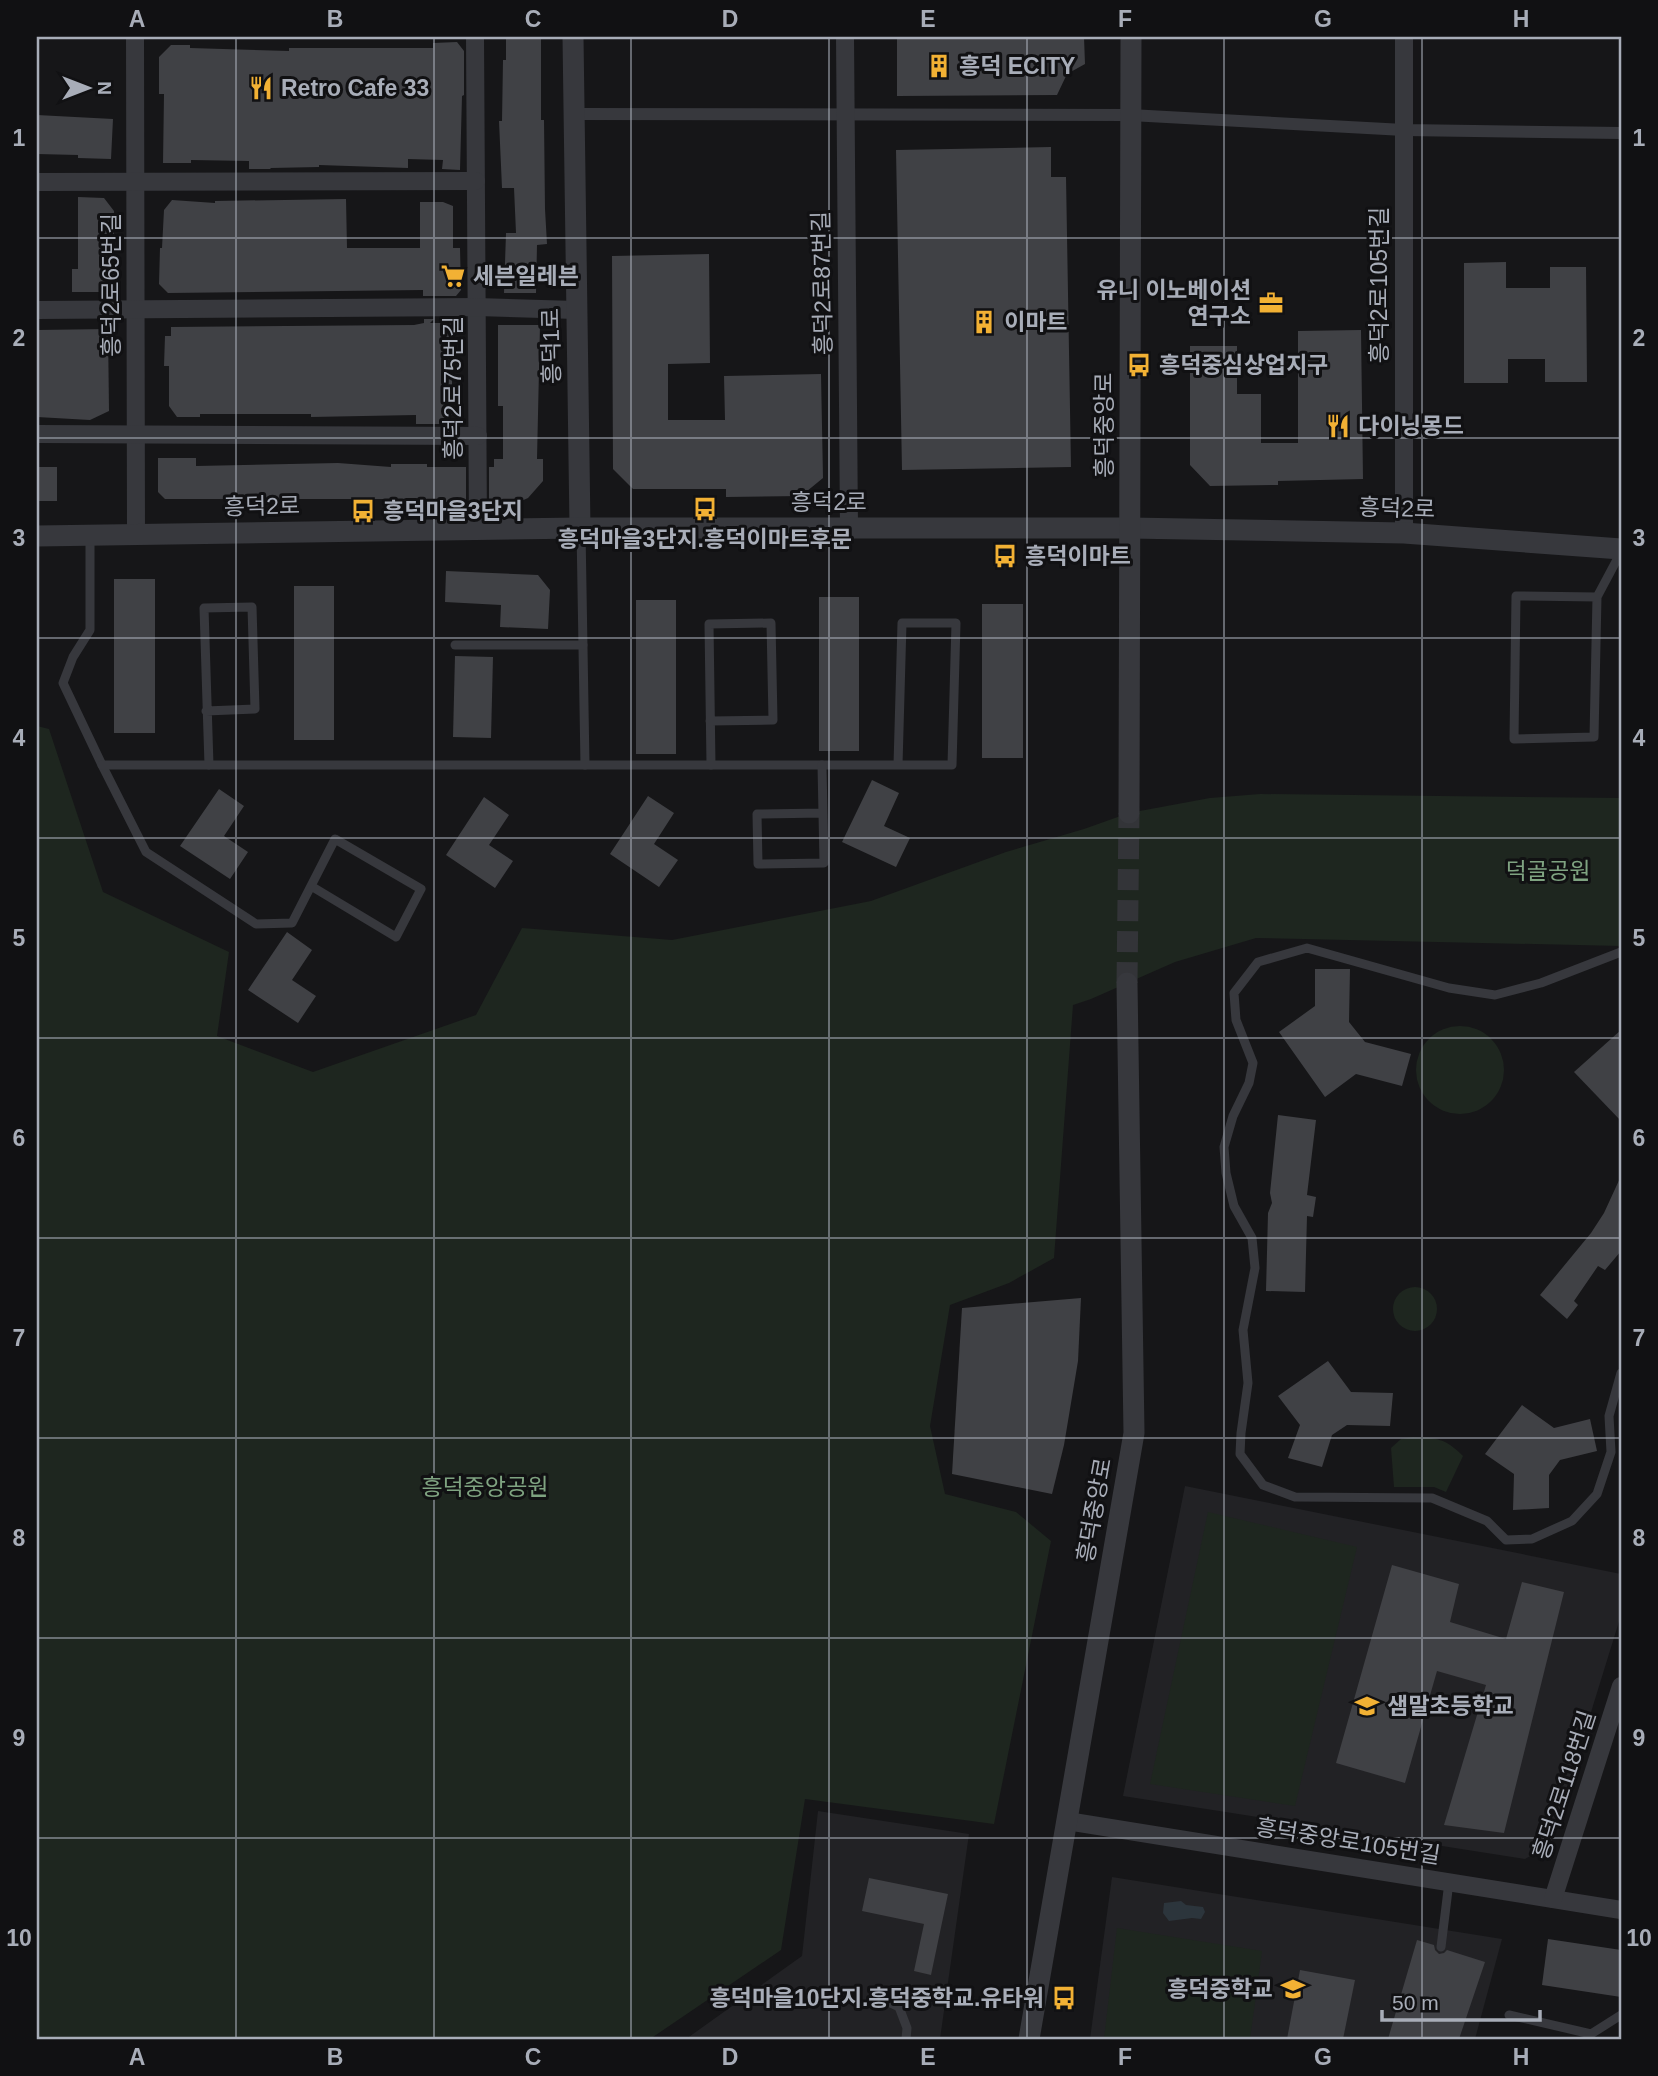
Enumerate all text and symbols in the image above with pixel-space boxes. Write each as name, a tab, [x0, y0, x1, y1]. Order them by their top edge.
text: A	[129, 6, 145, 32]
text: B	[327, 6, 343, 32]
text: C	[525, 6, 541, 32]
text: D	[722, 6, 738, 32]
text: E	[920, 6, 936, 32]
text: F	[1118, 6, 1132, 32]
text: G	[1314, 6, 1332, 32]
text: H	[1513, 6, 1529, 32]
north arrow	[52, 52, 122, 122]
building icon: 흥덕 ECITY	[925, 52, 953, 80]
place label: 흥덕 ECITY	[959, 53, 1075, 79]
restaurant icon: Retro Cafe 33	[247, 74, 275, 102]
place label: Retro Cafe 33	[281, 75, 429, 101]
text: N	[94, 81, 115, 95]
text: 1	[13, 125, 26, 151]
text: 1	[1633, 125, 1646, 151]
street label: 흥덕2로105번길	[1366, 207, 1392, 363]
street label: 흥덕2로87번길	[808, 211, 836, 355]
street label: 흥덕2로65번길	[98, 213, 124, 357]
supermarket icon: 세븐일레븐	[439, 262, 467, 290]
place label: 세븐일레븐	[473, 263, 579, 289]
place label: 유니 이노베이션 연구소	[1096, 277, 1251, 329]
office icon: 유니 이노베이션 연구소	[1257, 289, 1285, 317]
street label: 흥덕1로	[537, 308, 565, 384]
building icon: 이마트	[970, 308, 998, 336]
place label: 이마트	[1004, 309, 1067, 335]
street label: 흥덕2로75번길	[440, 316, 466, 460]
text: 2	[13, 325, 25, 351]
text: 2	[1633, 325, 1645, 351]
bus stop icon: 흥덕중심상업지구	[1125, 351, 1153, 379]
place label: 흥덕중심상업지구	[1159, 352, 1328, 378]
street label: 흥덕중앙로	[1091, 372, 1117, 478]
restaurant icon: 다이닝몽드	[1324, 412, 1352, 440]
place label: 다이닝몽드	[1358, 413, 1464, 439]
street label: 흥덕2로	[791, 489, 867, 515]
street label: 흥덕2로	[224, 492, 300, 520]
street label: 흥덕2로	[1358, 494, 1436, 522]
bus stop icon: 흥덕마을3단지.흥덕이마트후문	[691, 495, 719, 523]
bus stop icon: 흥덕마을3단지	[349, 497, 377, 525]
place label: 흥덕마을3단지	[383, 498, 523, 524]
text: 3	[13, 525, 25, 551]
text: 3	[1633, 525, 1645, 551]
place label: 흥덕마을3단지.흥덕이마트후문	[558, 526, 852, 552]
bus stop icon: 흥덕이마트	[991, 542, 1019, 570]
place label: 흥덕이마트	[1025, 543, 1131, 569]
text: 4	[13, 725, 26, 751]
text: 4	[1633, 725, 1646, 751]
park label: 덕골공원	[1506, 858, 1590, 884]
text: 5	[13, 925, 26, 951]
text: 5	[1633, 925, 1646, 951]
text: 6	[13, 1125, 25, 1151]
text: 6	[1633, 1125, 1645, 1151]
text: 7	[13, 1325, 25, 1351]
text: 7	[1633, 1325, 1645, 1351]
street label: 흥덕중앙로	[1072, 1456, 1116, 1564]
park label: 흥덕중앙공원	[422, 1474, 548, 1500]
text: 8	[13, 1525, 26, 1551]
text: 8	[1633, 1525, 1646, 1551]
school or university icon: 샘말초등학교	[1353, 1692, 1381, 1720]
place label: 샘말초등학교	[1387, 1693, 1514, 1719]
street label: 흥덕2로118번길	[1528, 1707, 1600, 1863]
text: 9	[13, 1725, 25, 1751]
text: 9	[1633, 1725, 1645, 1751]
street label: 흥덕중앙로105번길	[1254, 1814, 1442, 1868]
text: 10	[6, 1925, 32, 1951]
text: 10	[1626, 1925, 1652, 1951]
school or university icon: 흥덕중학교	[1279, 1975, 1307, 2003]
place label: 흥덕중학교	[1167, 1976, 1273, 2002]
scale bar	[1382, 1978, 1539, 2022]
bus stop icon: 흥덕마을10단지.흥덕중학교.유타워	[1050, 1984, 1078, 2012]
place label: 흥덕마을10단지.흥덕중학교.유타워	[709, 1985, 1044, 2011]
text: 50 m	[1392, 1991, 1439, 2014]
text: A	[129, 2044, 145, 2070]
text: B	[327, 2044, 343, 2070]
text: C	[525, 2044, 541, 2070]
text: D	[722, 2044, 738, 2070]
text: E	[920, 2044, 936, 2070]
text: F	[1118, 2044, 1132, 2070]
text: G	[1314, 2044, 1332, 2070]
text: H	[1513, 2044, 1529, 2070]

